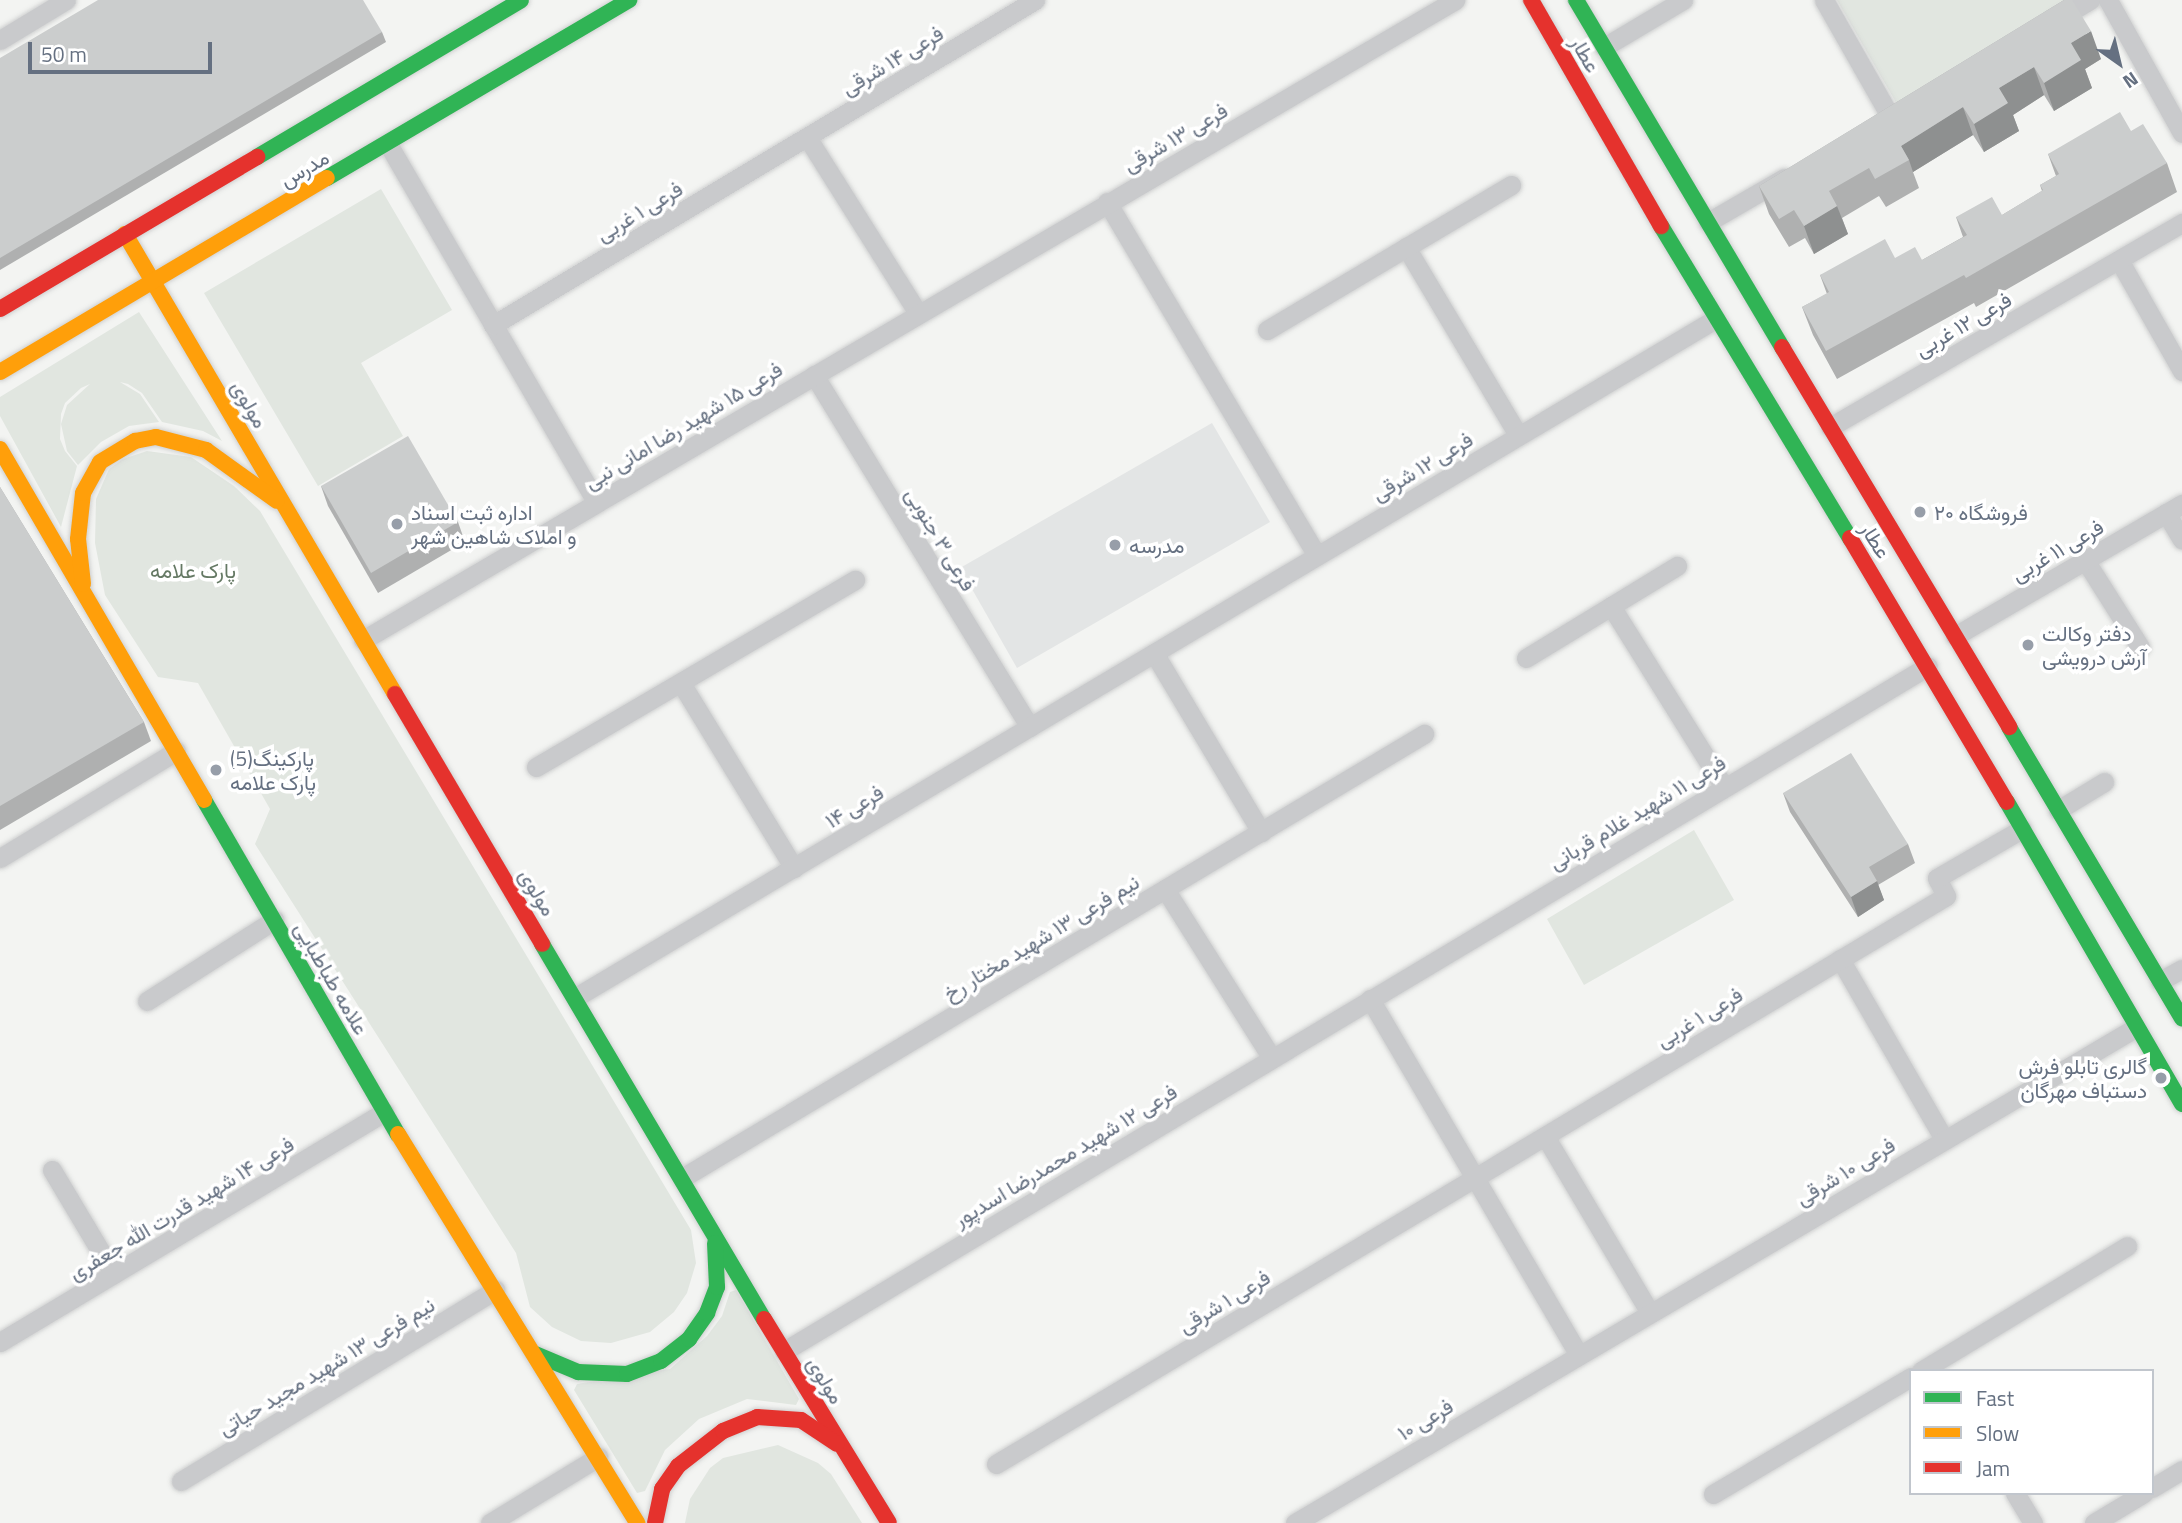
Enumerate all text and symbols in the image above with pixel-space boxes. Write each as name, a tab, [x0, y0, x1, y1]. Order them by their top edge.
street label: فرعی ۱۴ شرقی	[836, 20, 948, 100]
scale bar	[32, 28, 215, 72]
north arrow	[2084, 28, 2154, 98]
street label: عطار	[1566, 31, 1606, 77]
text: 50 m	[41, 38, 87, 70]
text: N	[2117, 65, 2145, 97]
street label: فرعی ۱۳ شرقی	[1118, 97, 1232, 177]
street label: مدرس	[275, 144, 333, 192]
street label: فرعی ۱ غربی	[591, 175, 687, 247]
street label: فرعی ۱۲ غربی	[1910, 286, 2016, 362]
street label: فرعی ۱۵ شهید رضا امانی نبی	[579, 356, 787, 494]
street label: مولوی	[226, 376, 274, 432]
street label: فرعی ۱۲ شرقی	[1367, 426, 1477, 506]
street label: فرعی ۳ جنوبی	[900, 483, 982, 595]
place label: اداره ثبت اسناد و املاک شاهین شهر	[411, 499, 577, 549]
place label: فروشگاه ۲۰	[1934, 499, 2028, 525]
marker: فروشگاه ۲۰	[1912, 504, 1928, 520]
street label: فرعی ۱۱ غربی	[2006, 514, 2108, 586]
marker: اداره ثبت اسناد و املاک شاهین شهر	[389, 516, 405, 532]
street label: عطار	[1855, 517, 1897, 563]
place label: مدرسه	[1129, 532, 1184, 558]
marker: مدرسه	[1107, 537, 1123, 553]
park label: پارک علامه	[150, 557, 236, 583]
place label: دفتر وکالت آرش درویشی	[2042, 620, 2146, 670]
marker: دفتر وکالت آرش درویشی	[2020, 637, 2036, 653]
place label: پارکینگ(5) پارک علامه	[230, 745, 316, 795]
street label: فرعی ۱۱ شهید غلام قربانی	[1544, 749, 1730, 875]
marker: پارکینگ(5) پارک علامه	[208, 762, 224, 778]
street label: فرعی ۱۴	[820, 779, 888, 833]
street label: مولوی	[514, 864, 562, 920]
street label: نیم فرعی ۱۳ شهید مختار رخ	[939, 869, 1143, 1005]
street label: علامه طباطبایی	[290, 917, 374, 1039]
street label: فرعی ۱ غربی	[1651, 981, 1747, 1053]
place label: گالری تابلو فرش دستباف مهرگان	[2018, 1053, 2147, 1103]
marker: گالری تابلو فرش دستباف مهرگان	[2153, 1070, 2169, 1086]
street label: فرعی ۱۲ شهید محمدرضا اسدپور	[949, 1078, 1181, 1232]
street label: فرعی ۱۴ شهید قدرت الله جعفری	[64, 1131, 298, 1285]
street label: فرعی ۱۰ شرقی	[1791, 1132, 1899, 1210]
street label: فرعی ۱ شرقی	[1174, 1264, 1274, 1338]
street label: نیم فرعی ۱۳ شهید مجید حیاتی	[213, 1291, 439, 1441]
street label: مولوی	[802, 1352, 850, 1408]
legend	[1909, 1369, 2154, 1495]
text: Fast	[1976, 1382, 2014, 1414]
street label: فرعی ۱۰	[1393, 1393, 1457, 1445]
text: Slow	[1976, 1417, 2019, 1449]
text: Jam	[1976, 1452, 2010, 1484]

